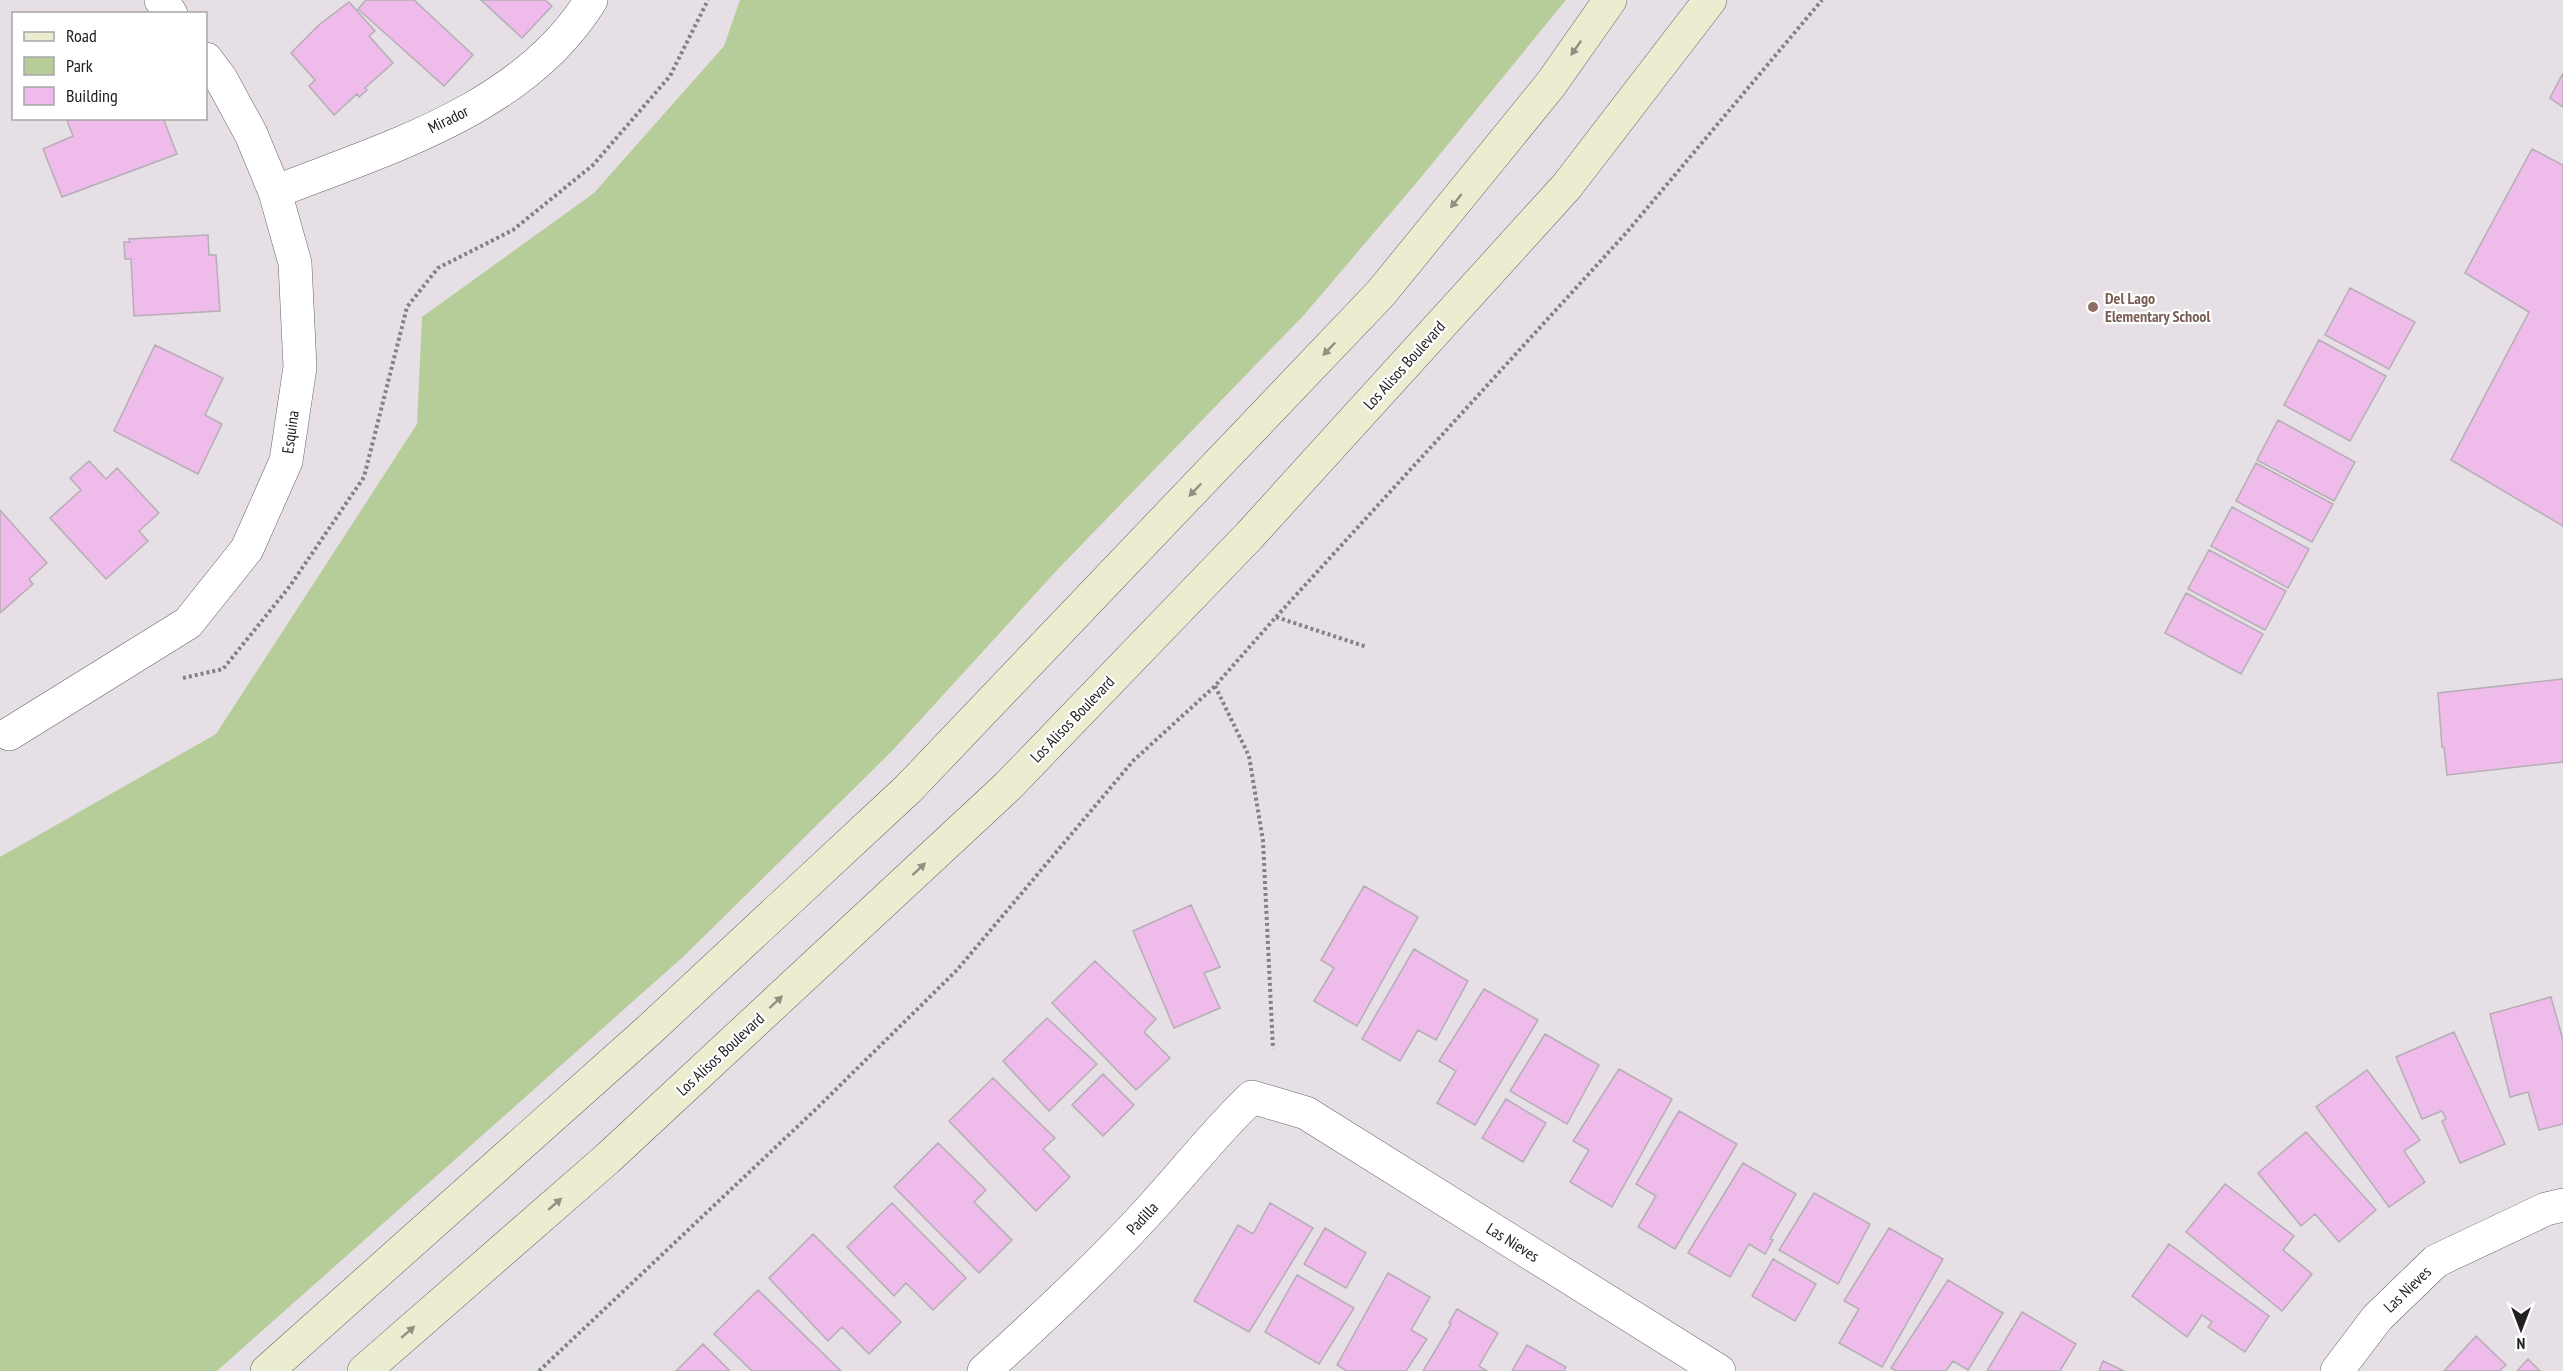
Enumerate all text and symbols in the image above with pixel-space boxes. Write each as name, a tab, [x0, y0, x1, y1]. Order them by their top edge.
legend	[12, 12, 207, 120]
text: Road	[66, 24, 97, 47]
one-way arrow	[1570, 39, 1582, 55]
text: Park	[66, 54, 93, 77]
text: Building	[66, 84, 118, 107]
street label: Mirador	[424, 100, 472, 137]
one-way arrow	[1450, 193, 1463, 208]
place label: Del Lago Elementary School	[2105, 288, 2210, 326]
marker: Del Lago Elementary School	[2086, 300, 2100, 314]
street label: Los Alisos Boulevard	[1359, 316, 1449, 413]
one-way arrow	[1322, 341, 1336, 356]
street label: Esquina	[277, 409, 303, 455]
one-way arrow	[1188, 483, 1202, 497]
street label: Los Alisos Boulevard	[1026, 672, 1118, 766]
one-way arrow	[911, 862, 926, 876]
one-way arrow	[768, 996, 783, 1009]
street label: Los Alisos Boulevard	[672, 1008, 768, 1100]
one-way arrow	[547, 1197, 562, 1211]
street label: Padilla	[1122, 1197, 1162, 1239]
street label: Las Nieves	[1483, 1218, 1543, 1266]
street label: Las Nieves	[2379, 1262, 2435, 1316]
north arrow	[2491, 1299, 2551, 1359]
one-way arrow	[400, 1326, 416, 1339]
text: N	[2517, 1334, 2525, 1354]

